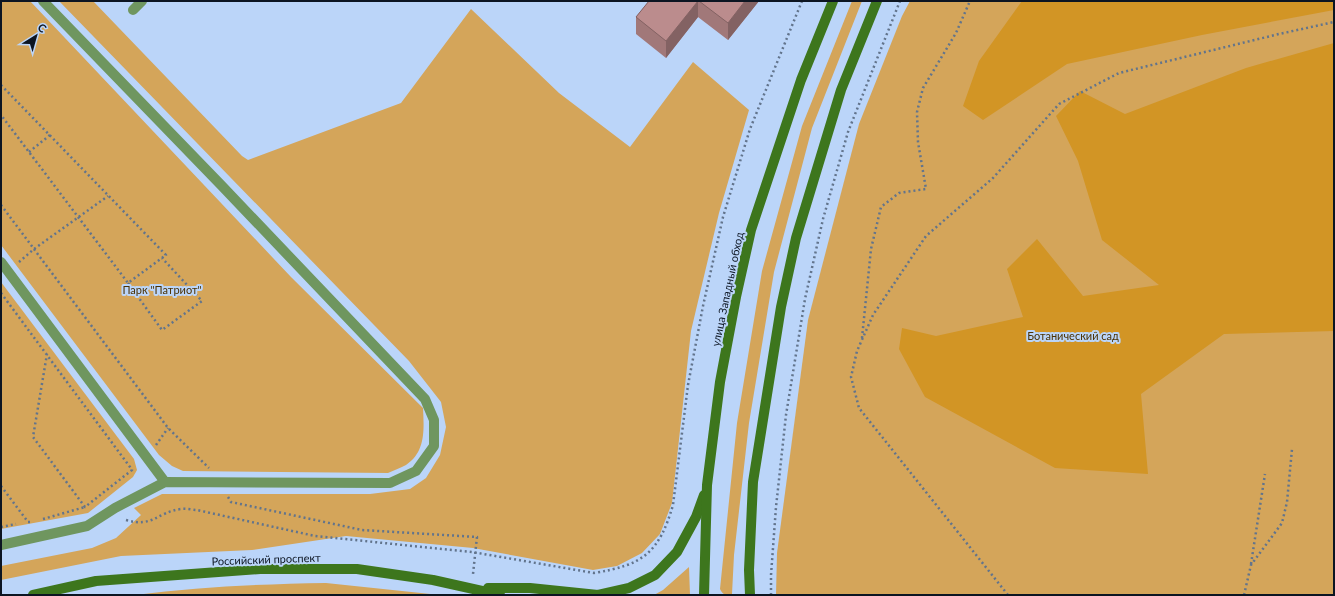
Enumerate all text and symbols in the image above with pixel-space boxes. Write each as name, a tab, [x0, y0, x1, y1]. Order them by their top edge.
north arrow	[16, 16, 56, 56]
text: С	[35, 20, 50, 35]
street label: улица Западный обход	[709, 230, 746, 347]
park label: Парк "Патриот"	[122, 283, 202, 296]
park label: Ботанический сад	[1027, 329, 1119, 342]
street label: Российский проспект	[211, 551, 321, 567]

